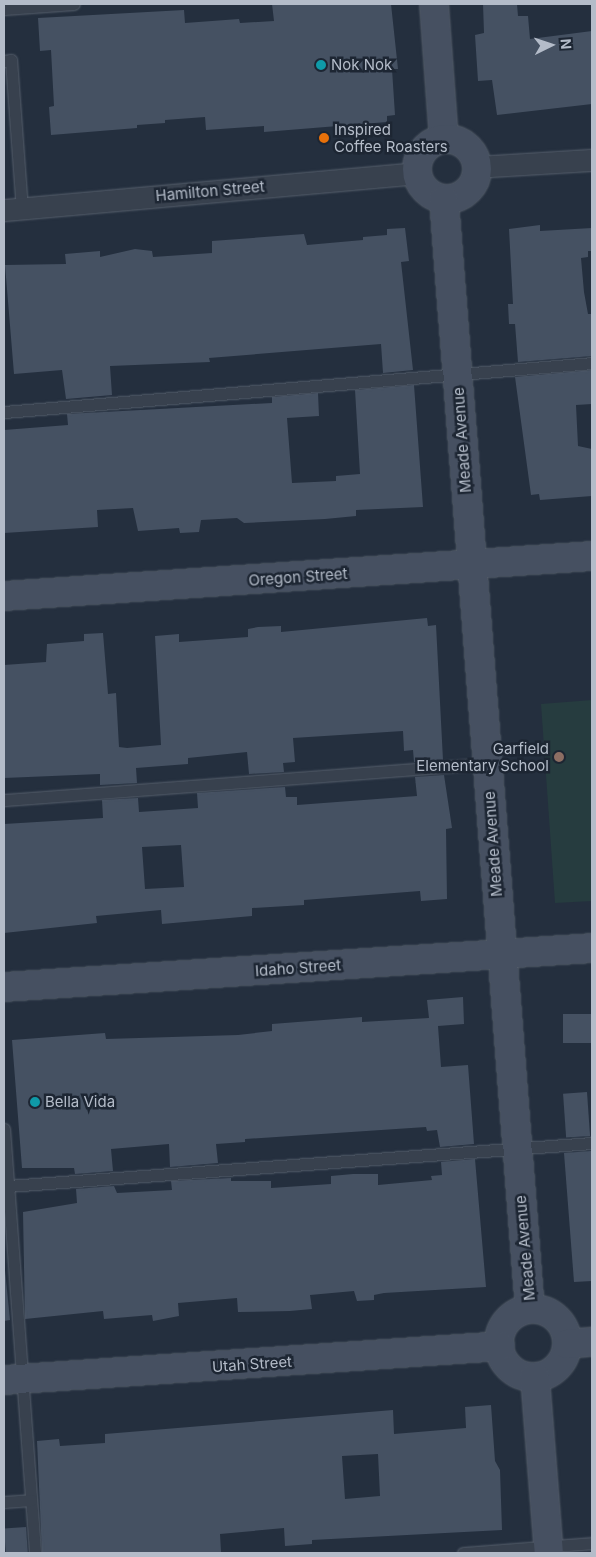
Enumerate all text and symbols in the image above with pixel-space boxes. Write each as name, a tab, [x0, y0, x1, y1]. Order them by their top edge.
north arrow	[526, 20, 576, 70]
text: N	[558, 38, 575, 50]
place label: Nok Nok	[331, 56, 392, 74]
marker: Nok Nok	[315, 59, 327, 71]
place label: Inspired Coffee Roasters	[334, 120, 448, 155]
marker: Inspired Coffee Roasters	[318, 132, 330, 144]
street label: Hamilton Street	[155, 177, 265, 205]
street label: Meade Avenue	[449, 387, 475, 493]
street label: Oregon Street	[248, 565, 348, 589]
place label: Garfield Elementary School	[416, 739, 549, 774]
marker: Garfield Elementary School	[553, 751, 565, 763]
street label: Meade Avenue	[480, 791, 506, 897]
street label: Idaho Street	[254, 956, 342, 980]
place label: Bella Vida	[45, 1093, 115, 1111]
marker: Bella Vida	[29, 1096, 41, 1108]
street label: Meade Avenue	[511, 1195, 539, 1301]
street label: Utah Street	[211, 1352, 293, 1376]

